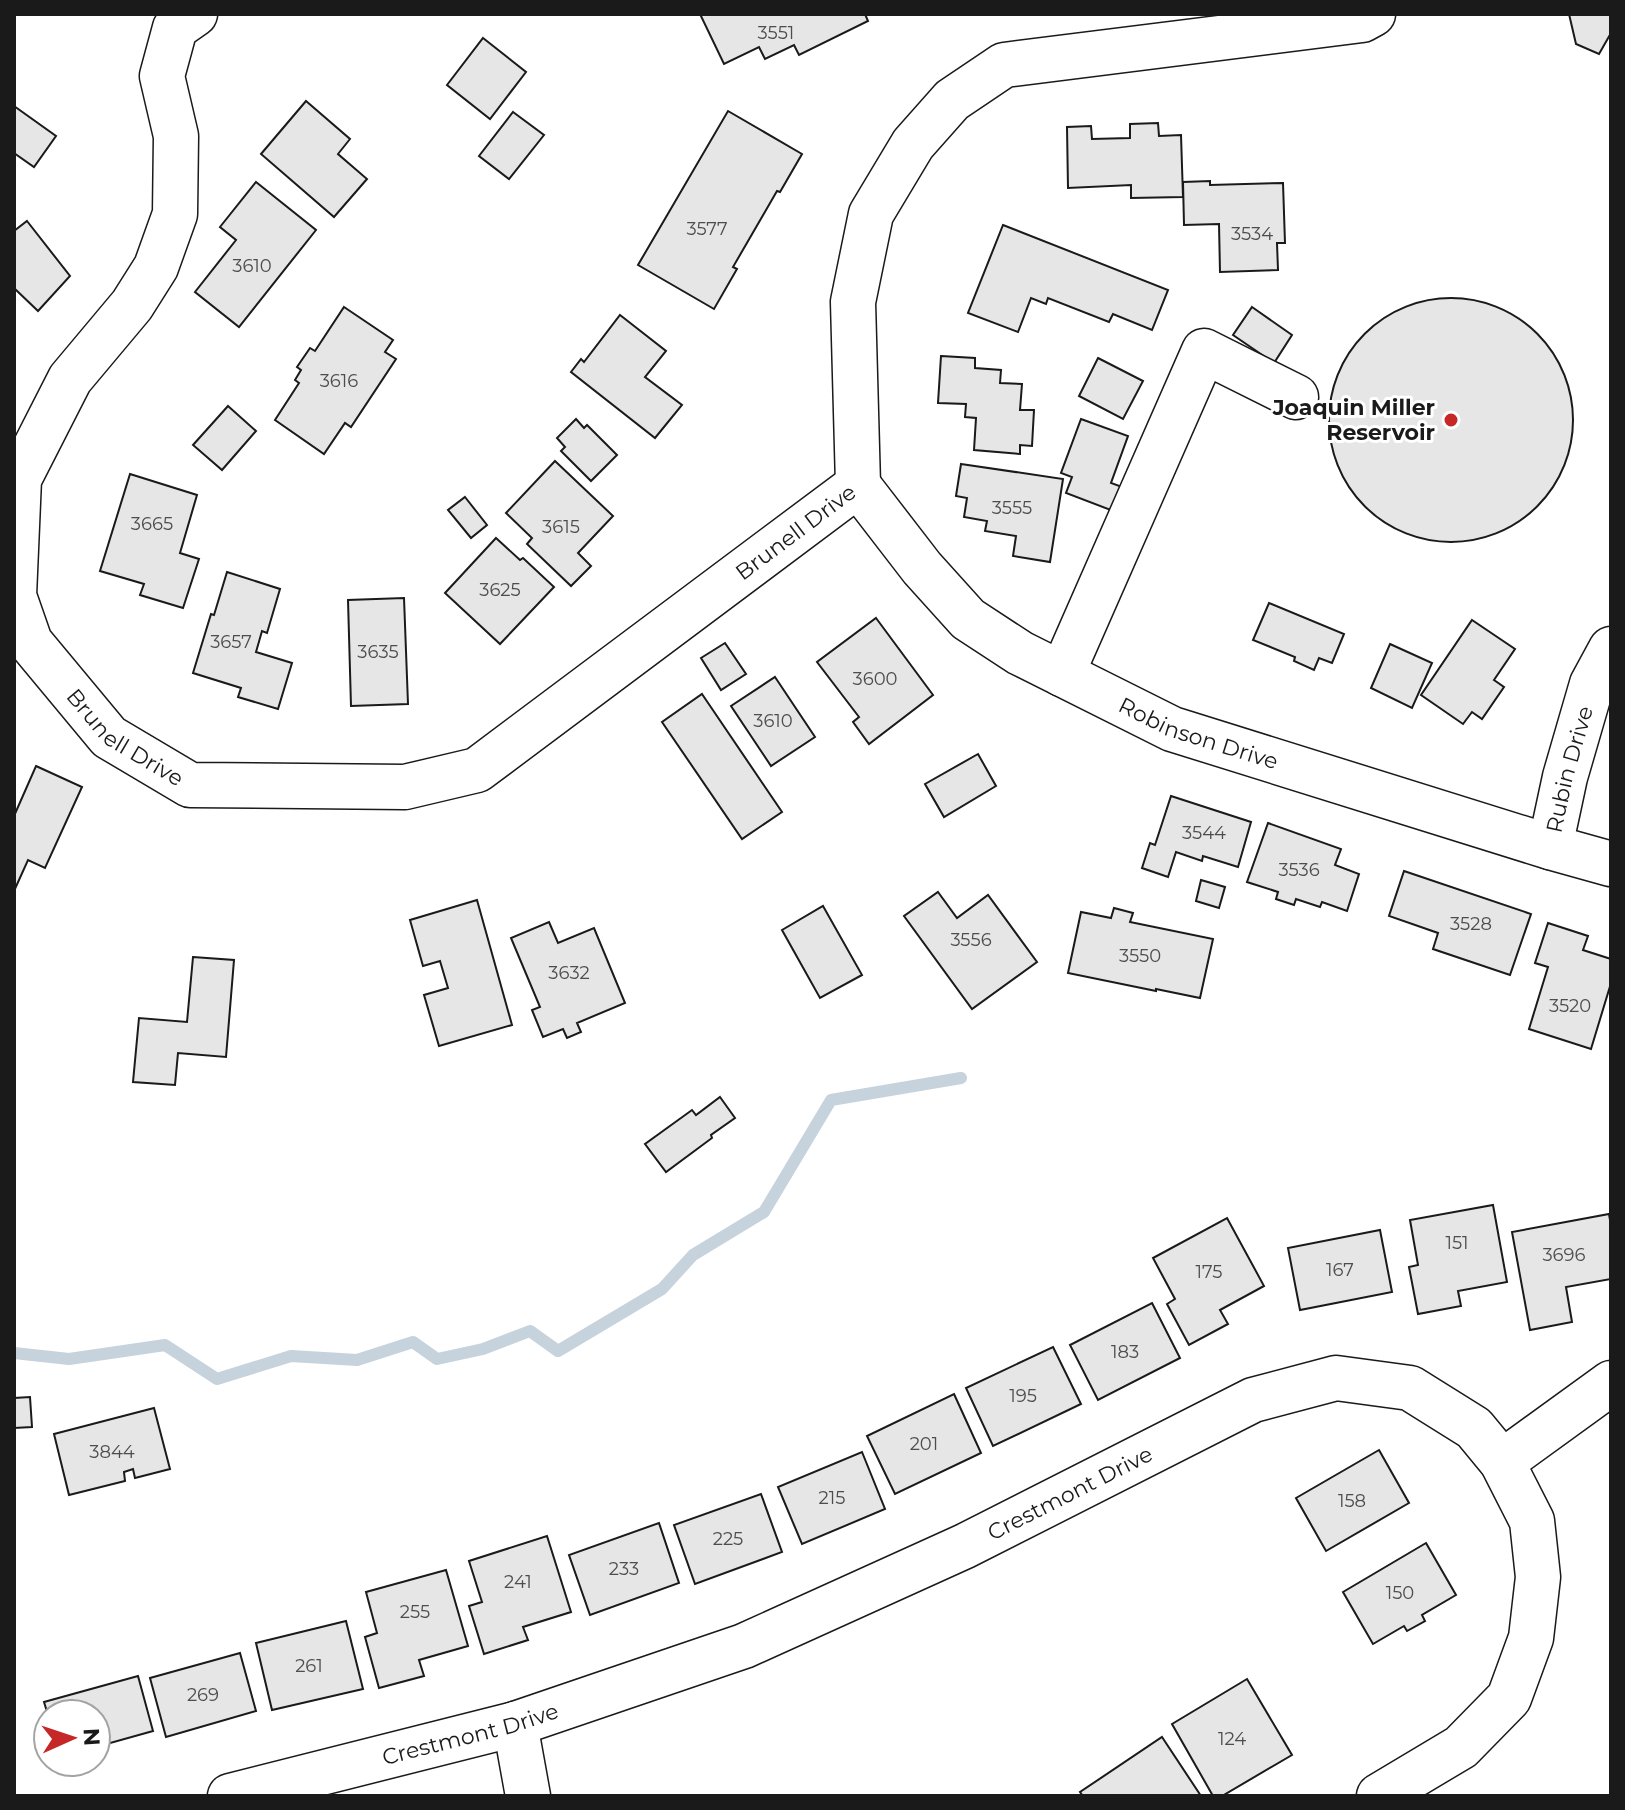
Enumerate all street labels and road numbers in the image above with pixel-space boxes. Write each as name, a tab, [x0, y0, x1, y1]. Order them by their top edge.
street label: Brunell Drive	[730, 478, 861, 586]
street label: Brunell Drive	[61, 683, 189, 792]
street label: Robinson Drive	[1114, 691, 1282, 775]
street label: Rubin Drive	[1540, 703, 1598, 835]
street label: Crestmont Drive	[983, 1440, 1157, 1546]
street label: Crestmont Drive	[379, 1697, 562, 1771]

